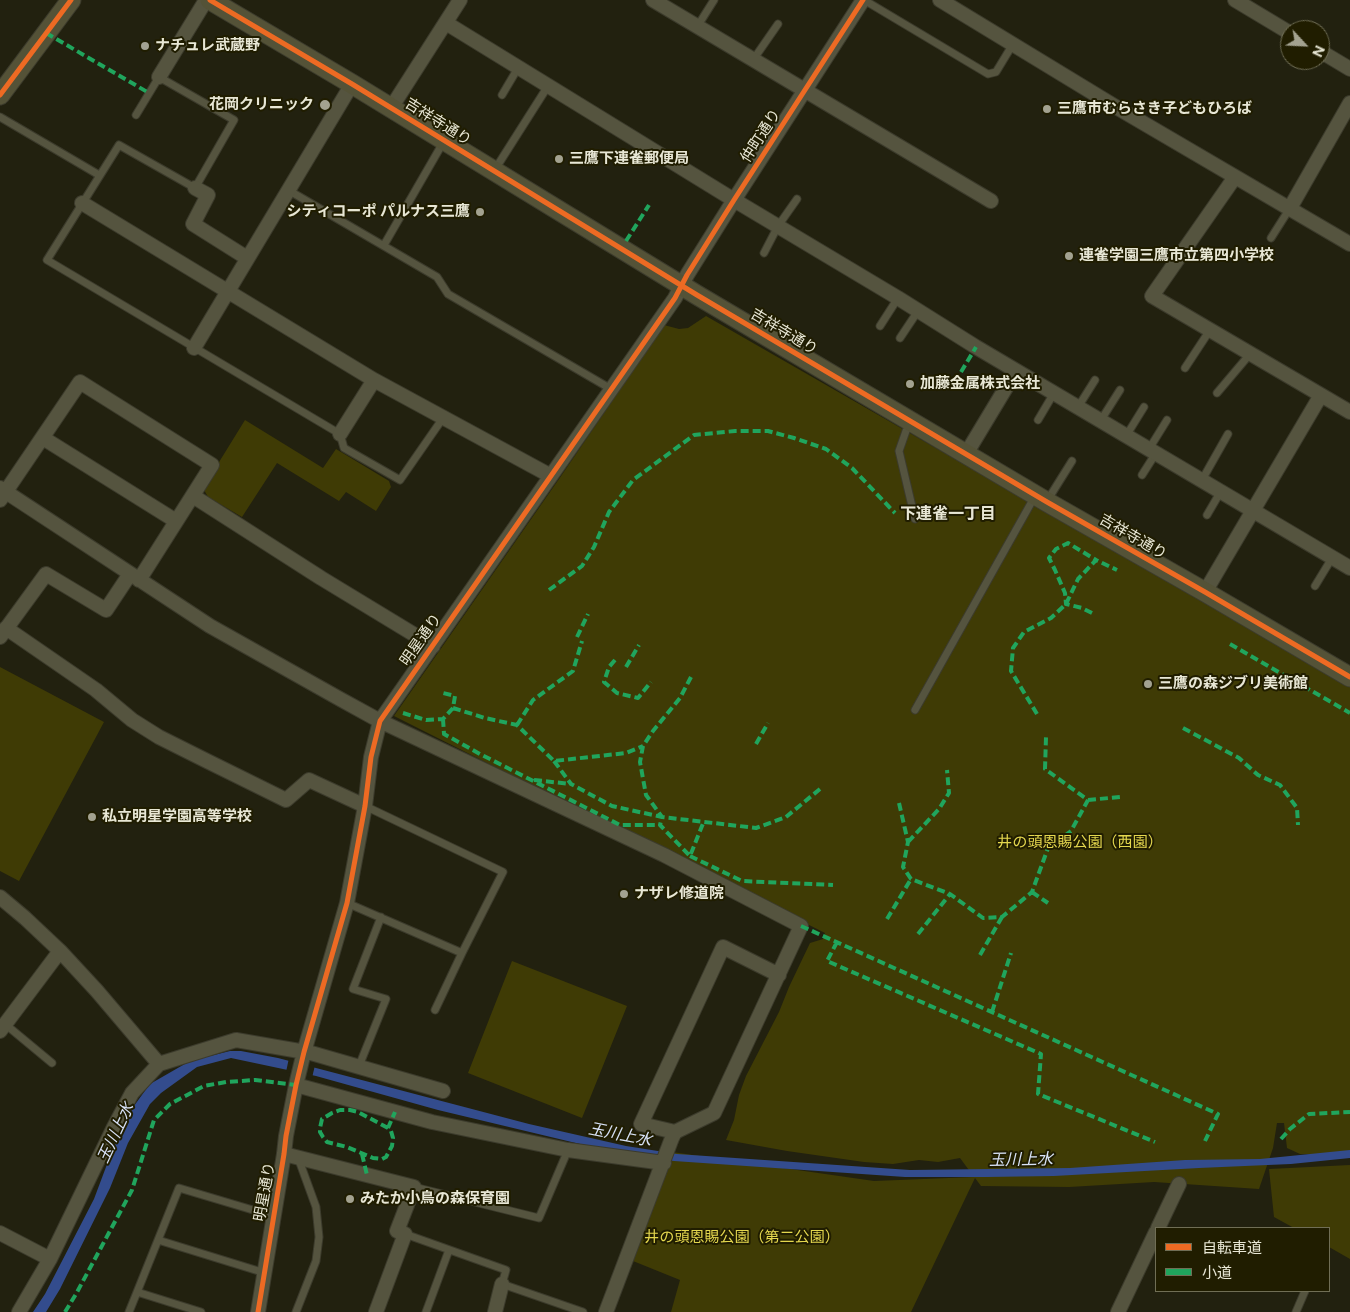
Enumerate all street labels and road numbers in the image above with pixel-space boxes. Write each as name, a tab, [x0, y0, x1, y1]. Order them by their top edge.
street label: 吉祥寺通り	[401, 94, 475, 150]
street label: 仲町通り	[737, 106, 785, 166]
street label: 吉祥寺通り	[747, 305, 821, 359]
street label: 吉祥寺通り	[1096, 510, 1170, 564]
street label: 明星通り	[396, 610, 446, 670]
street label: 明星通り	[251, 1161, 279, 1223]

